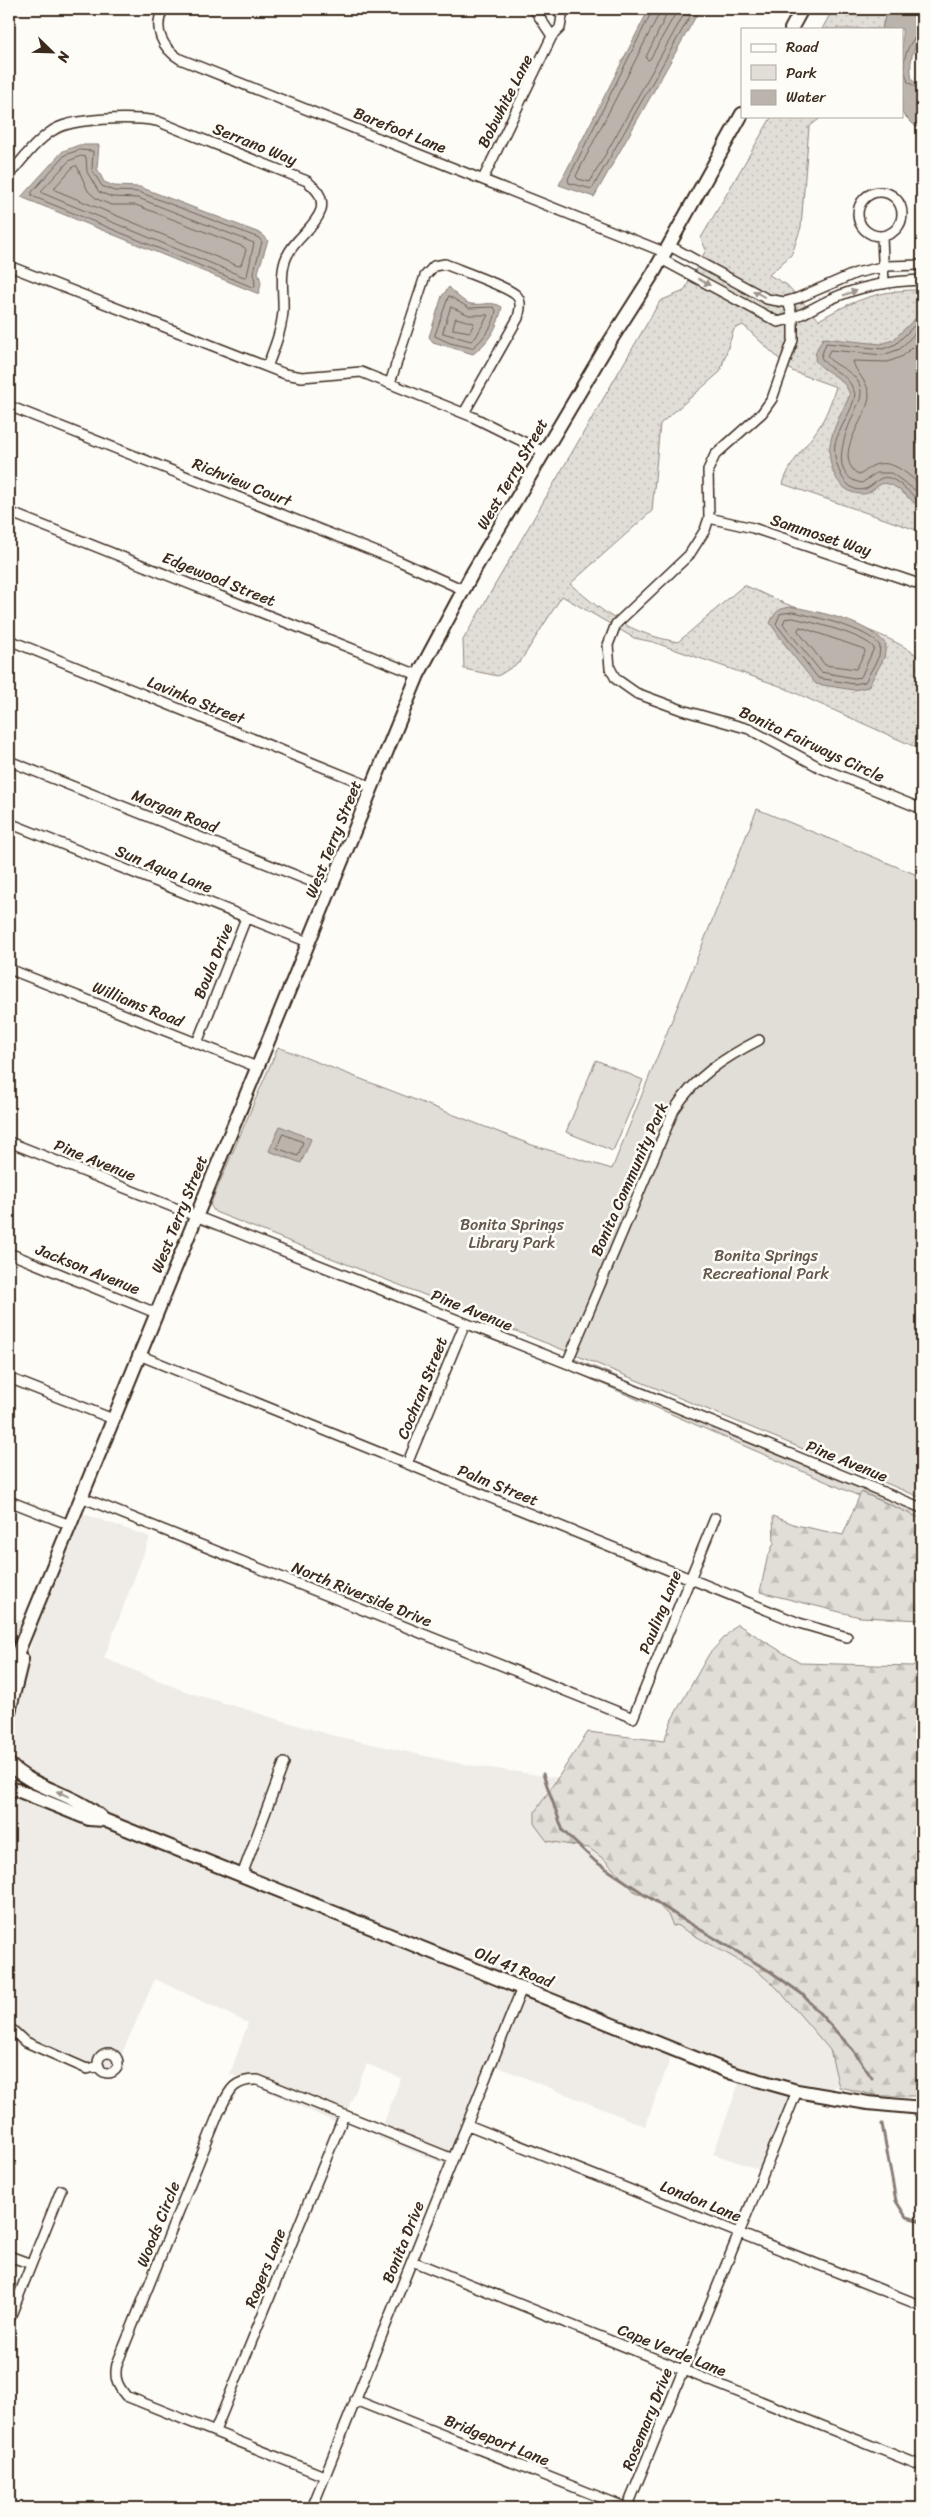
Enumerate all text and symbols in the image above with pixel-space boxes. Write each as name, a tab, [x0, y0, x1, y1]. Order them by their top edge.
north arrow	[28, 28, 78, 78]
legend	[741, 28, 904, 118]
text: Road	[786, 34, 819, 60]
text: N	[50, 47, 77, 67]
street label: Bobwhite Lane	[469, 49, 541, 153]
text: Park	[786, 60, 817, 86]
text: Water	[786, 84, 826, 110]
street label: Barefoot Lane	[349, 98, 451, 162]
street label: Serrano Way	[208, 114, 302, 174]
one-way arrow	[697, 278, 711, 286]
one-way arrow	[843, 289, 858, 297]
one-way arrow	[752, 290, 766, 299]
street label: West Terry Street	[468, 413, 556, 535]
street label: Richview Court	[188, 449, 297, 515]
street label: Sammoset Way	[767, 505, 876, 565]
street label: Edgewood Street	[158, 543, 280, 615]
street label: Lavinka Street	[143, 667, 250, 733]
street label: Bonita Fairways Circle	[734, 697, 890, 791]
street label: West Terry Street	[296, 776, 370, 902]
street label: Morgan Road	[127, 781, 224, 842]
street label: Sun Aqua Lane	[111, 836, 217, 902]
street label: Boula Drive	[185, 919, 241, 1003]
street label: Williams Road	[88, 972, 190, 1036]
street label: Bonita Community Park	[582, 1097, 676, 1261]
street label: Pine Avenue	[50, 1130, 140, 1190]
street label: West Terry Street	[142, 1151, 216, 1277]
park label: Bonita Springs Library Park	[460, 1210, 565, 1257]
street label: Jackson Avenue	[30, 1234, 145, 1303]
park label: Bonita Springs Recreational Park	[703, 1241, 829, 1288]
street label: Pine Avenue	[427, 1280, 517, 1340]
street label: Cochran Street	[388, 1332, 456, 1444]
street label: Pine Avenue	[802, 1431, 892, 1491]
street label: Palm Street	[453, 1456, 543, 1514]
street label: North Riverside Drive	[287, 1553, 437, 1635]
street label: Pauling Lane	[630, 1566, 690, 1658]
one-way arrow	[56, 1790, 70, 1798]
street label: Old 41 Road	[470, 1938, 559, 1997]
street label: London Lane	[656, 2171, 746, 2231]
street label: Woods Circle	[128, 2177, 188, 2271]
street label: Bonita Drive	[373, 2196, 433, 2288]
street label: Rogers Lane	[236, 2224, 294, 2312]
street label: Cape Verde Lane	[613, 2315, 731, 2385]
street label: Rosemary Drive	[613, 2363, 681, 2475]
street label: Bridgeport Lane	[440, 2406, 554, 2474]

